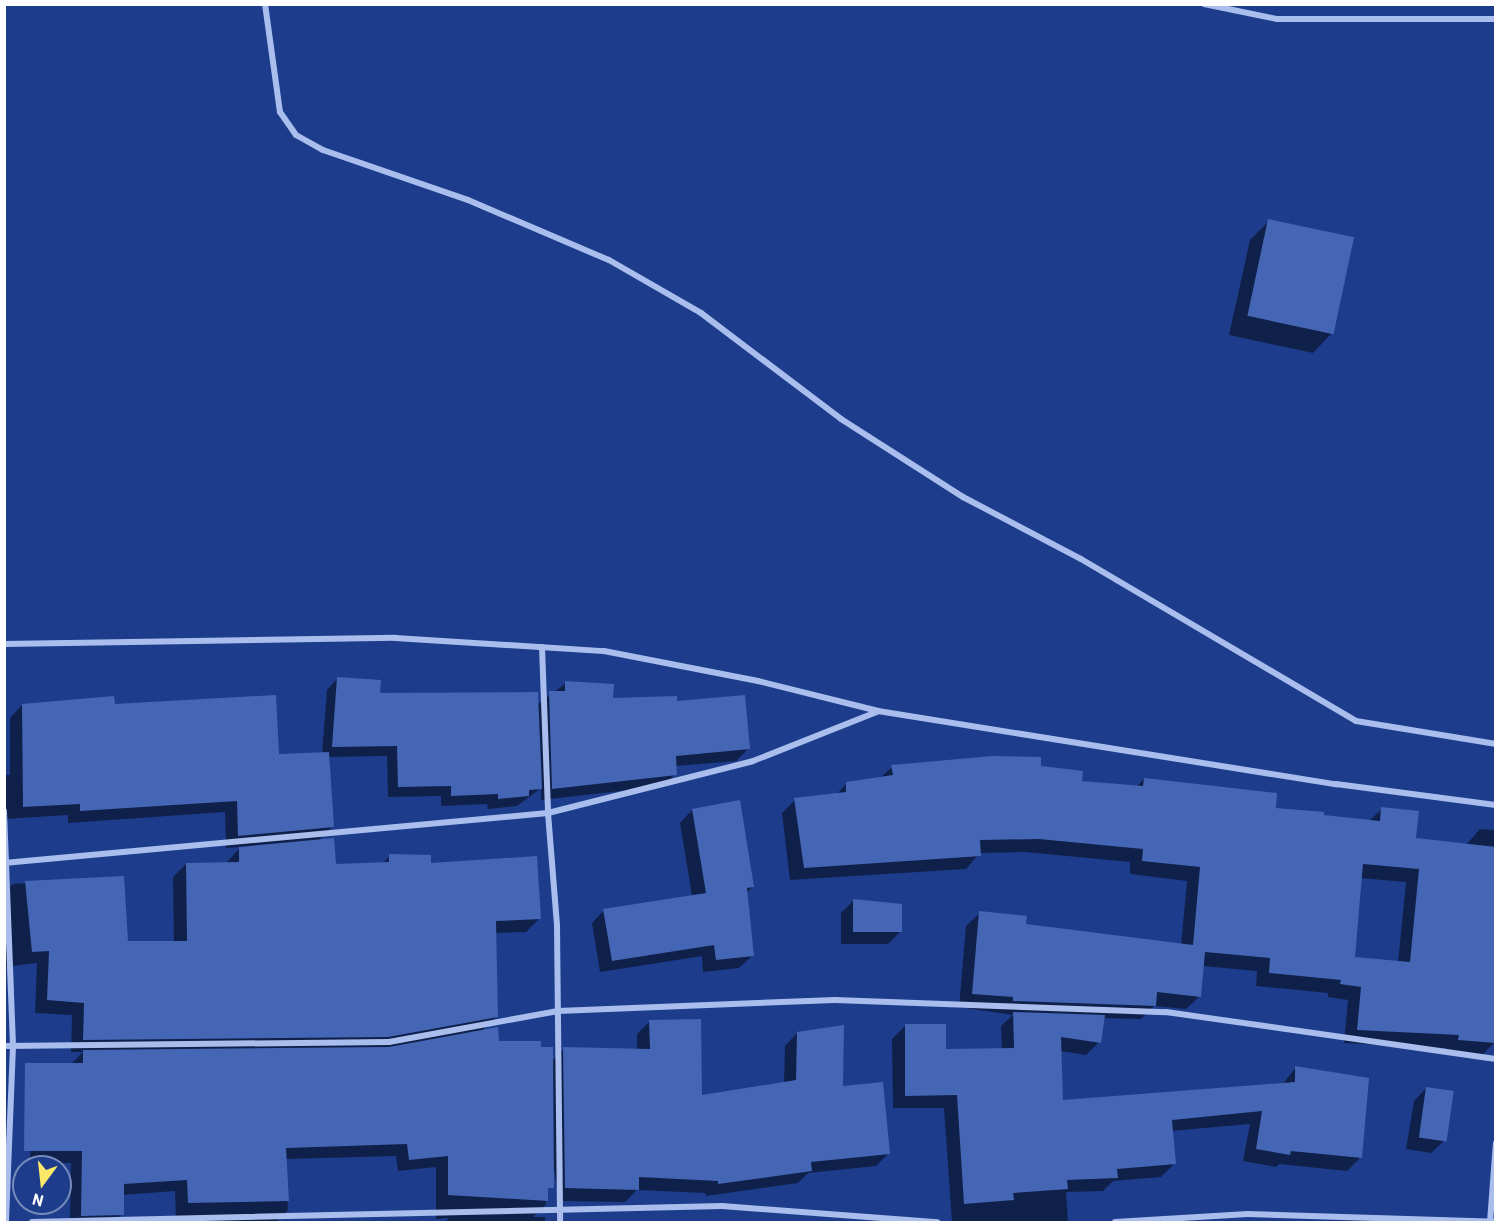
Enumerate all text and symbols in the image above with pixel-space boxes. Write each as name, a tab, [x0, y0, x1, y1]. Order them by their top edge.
north arrow	[12, 1155, 72, 1215]
text: N	[30, 1190, 45, 1211]

